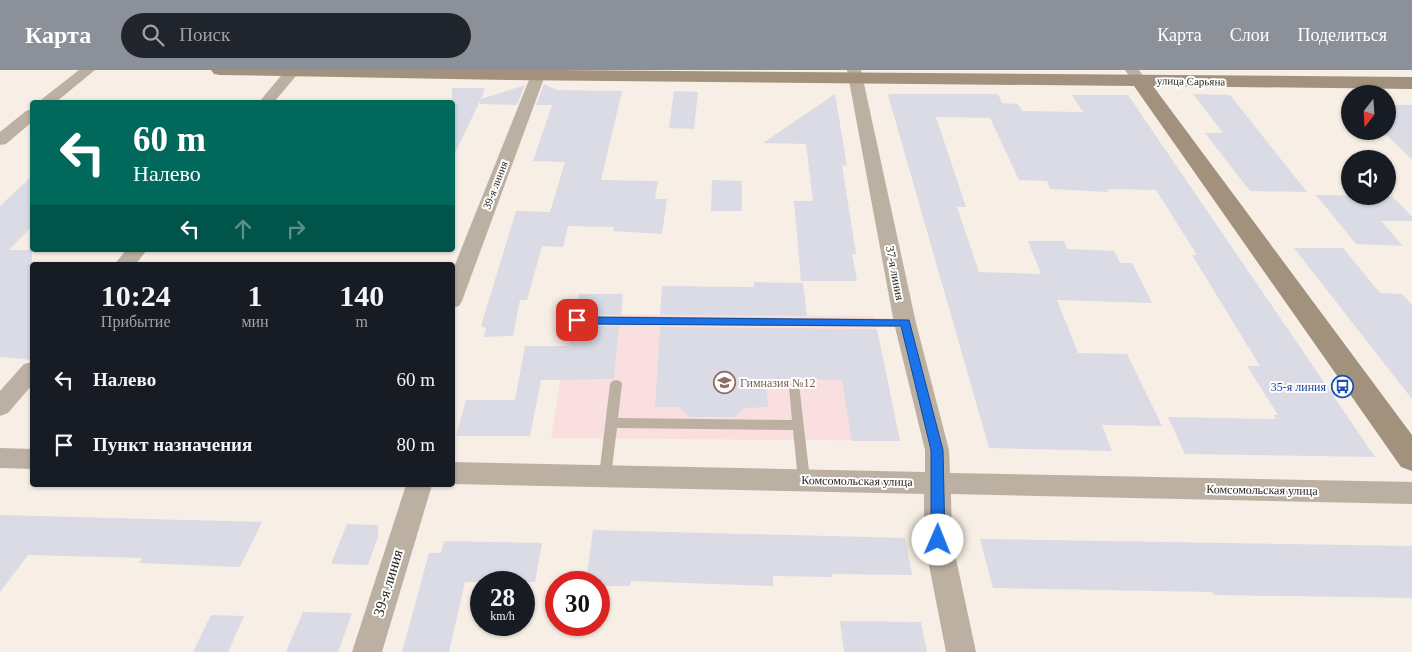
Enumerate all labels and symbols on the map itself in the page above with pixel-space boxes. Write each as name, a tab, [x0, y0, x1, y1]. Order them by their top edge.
street label: улица Сарьяна	[1157, 74, 1225, 88]
north arrow	[1341, 85, 1396, 140]
street label: 39-я линия	[480, 159, 510, 211]
street label: 37-я линия	[883, 245, 907, 302]
pin	[556, 299, 598, 341]
school or university icon: Гимназия №12	[712, 371, 736, 395]
bus stop icon: 35-я линия	[1330, 375, 1354, 399]
place label: Гимназия №12	[740, 376, 815, 390]
place label: 35-я линия	[1271, 380, 1326, 394]
street label: Комсомольская улица	[801, 473, 913, 489]
street label: Комсомольская улица	[1206, 482, 1318, 498]
position arrow	[911, 513, 963, 565]
street label: 39-я линия	[370, 548, 406, 618]
speed limit sign: 30	[545, 571, 610, 636]

